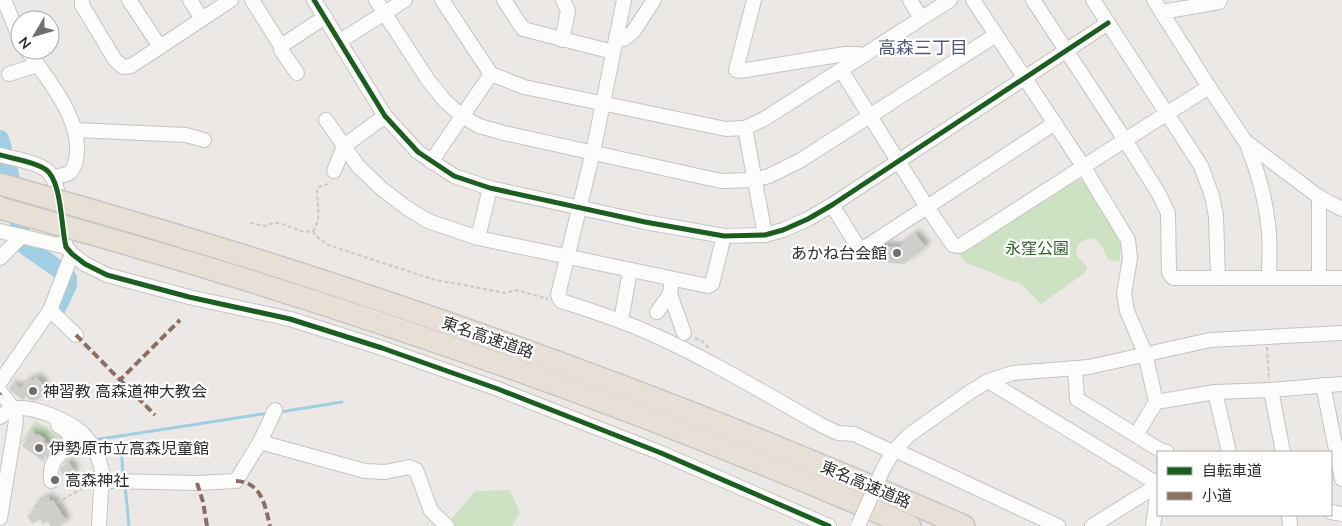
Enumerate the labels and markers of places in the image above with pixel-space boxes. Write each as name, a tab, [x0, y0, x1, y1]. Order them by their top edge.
place label: あかね台会館	[791, 243, 887, 265]
marker: あかね台会館	[891, 247, 903, 259]
place label: 神習教 高森道神大教会	[43, 381, 207, 403]
marker: 神習教 高森道神大教会	[27, 385, 39, 397]
place label: 伊勢原市立高森児童館	[49, 438, 209, 460]
marker: 伊勢原市立高森児童館	[33, 442, 45, 454]
place label: 高森神社	[65, 470, 129, 492]
marker: 高森神社	[49, 474, 61, 486]

